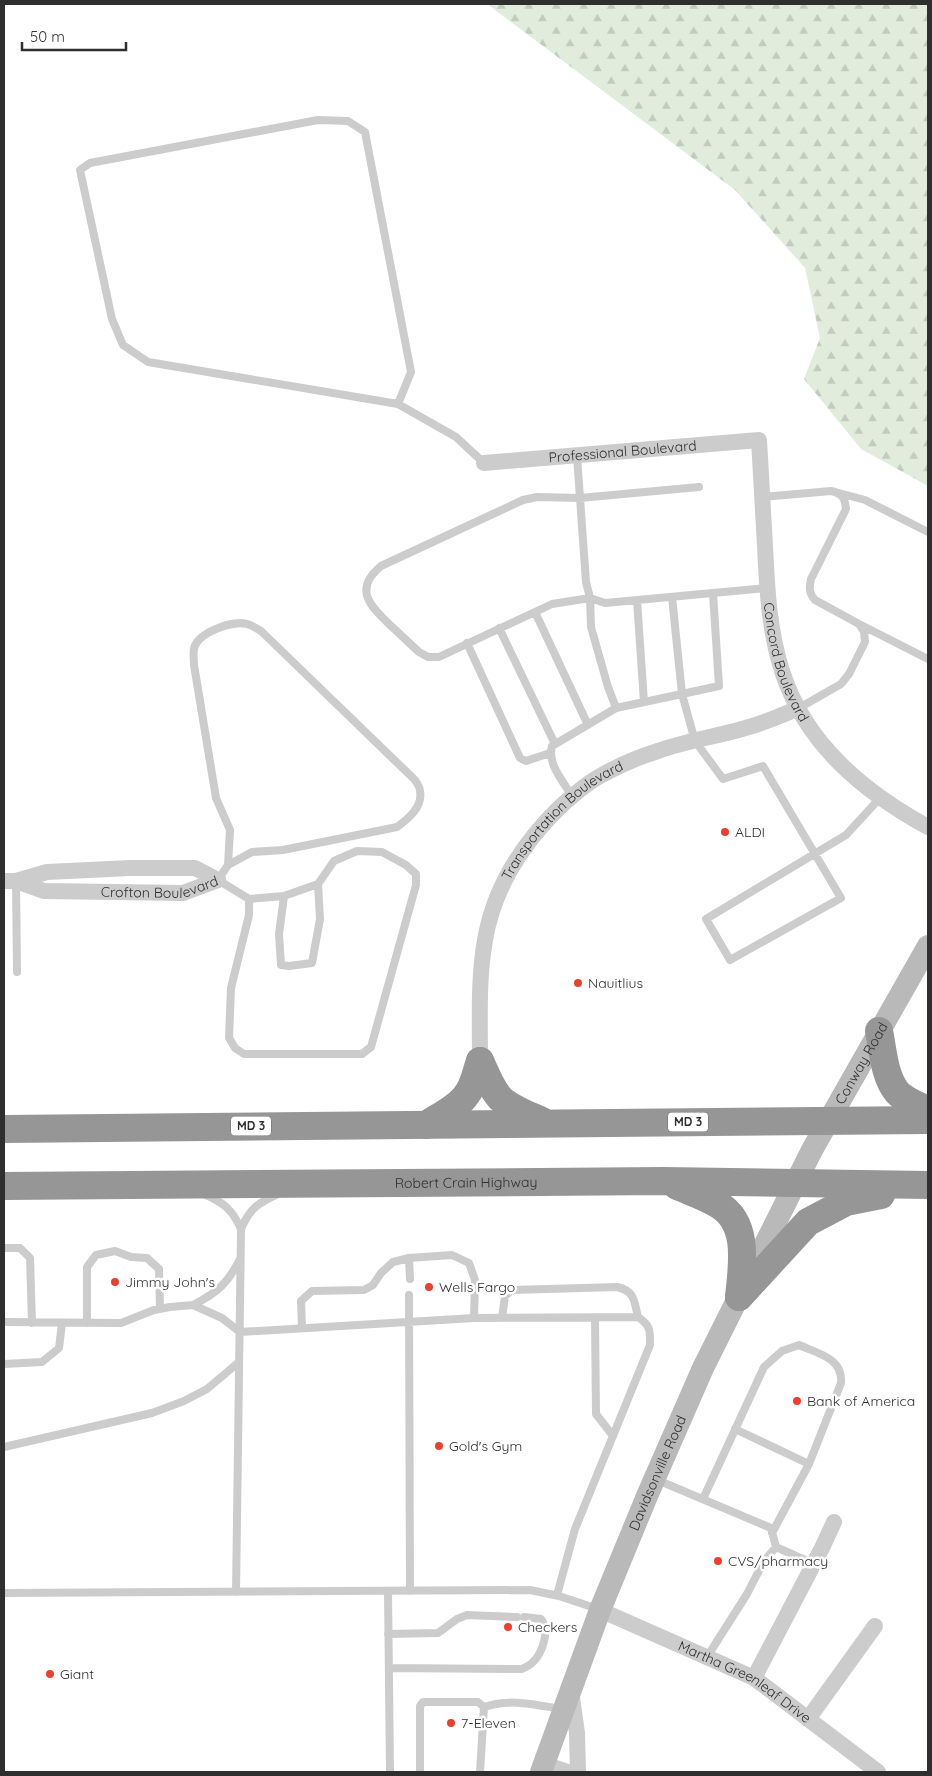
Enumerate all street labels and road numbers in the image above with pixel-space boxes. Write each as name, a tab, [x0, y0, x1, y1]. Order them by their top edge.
street label: Professional Boulevard	[548, 436, 697, 467]
street label: Concord Boulevard	[760, 601, 813, 725]
street label: Transportation Boulevard	[498, 757, 626, 883]
street label: Crofton Boulevard	[101, 872, 221, 902]
street label: Conway Road	[831, 1019, 892, 1107]
road number: MD 3	[668, 1112, 708, 1132]
road number: MD 3	[231, 1116, 271, 1136]
street label: Robert Crain Highway	[395, 1173, 537, 1192]
street label: Davidsonville Road	[625, 1413, 690, 1533]
street label: Martha Greenleaf Drive	[675, 1637, 815, 1727]

